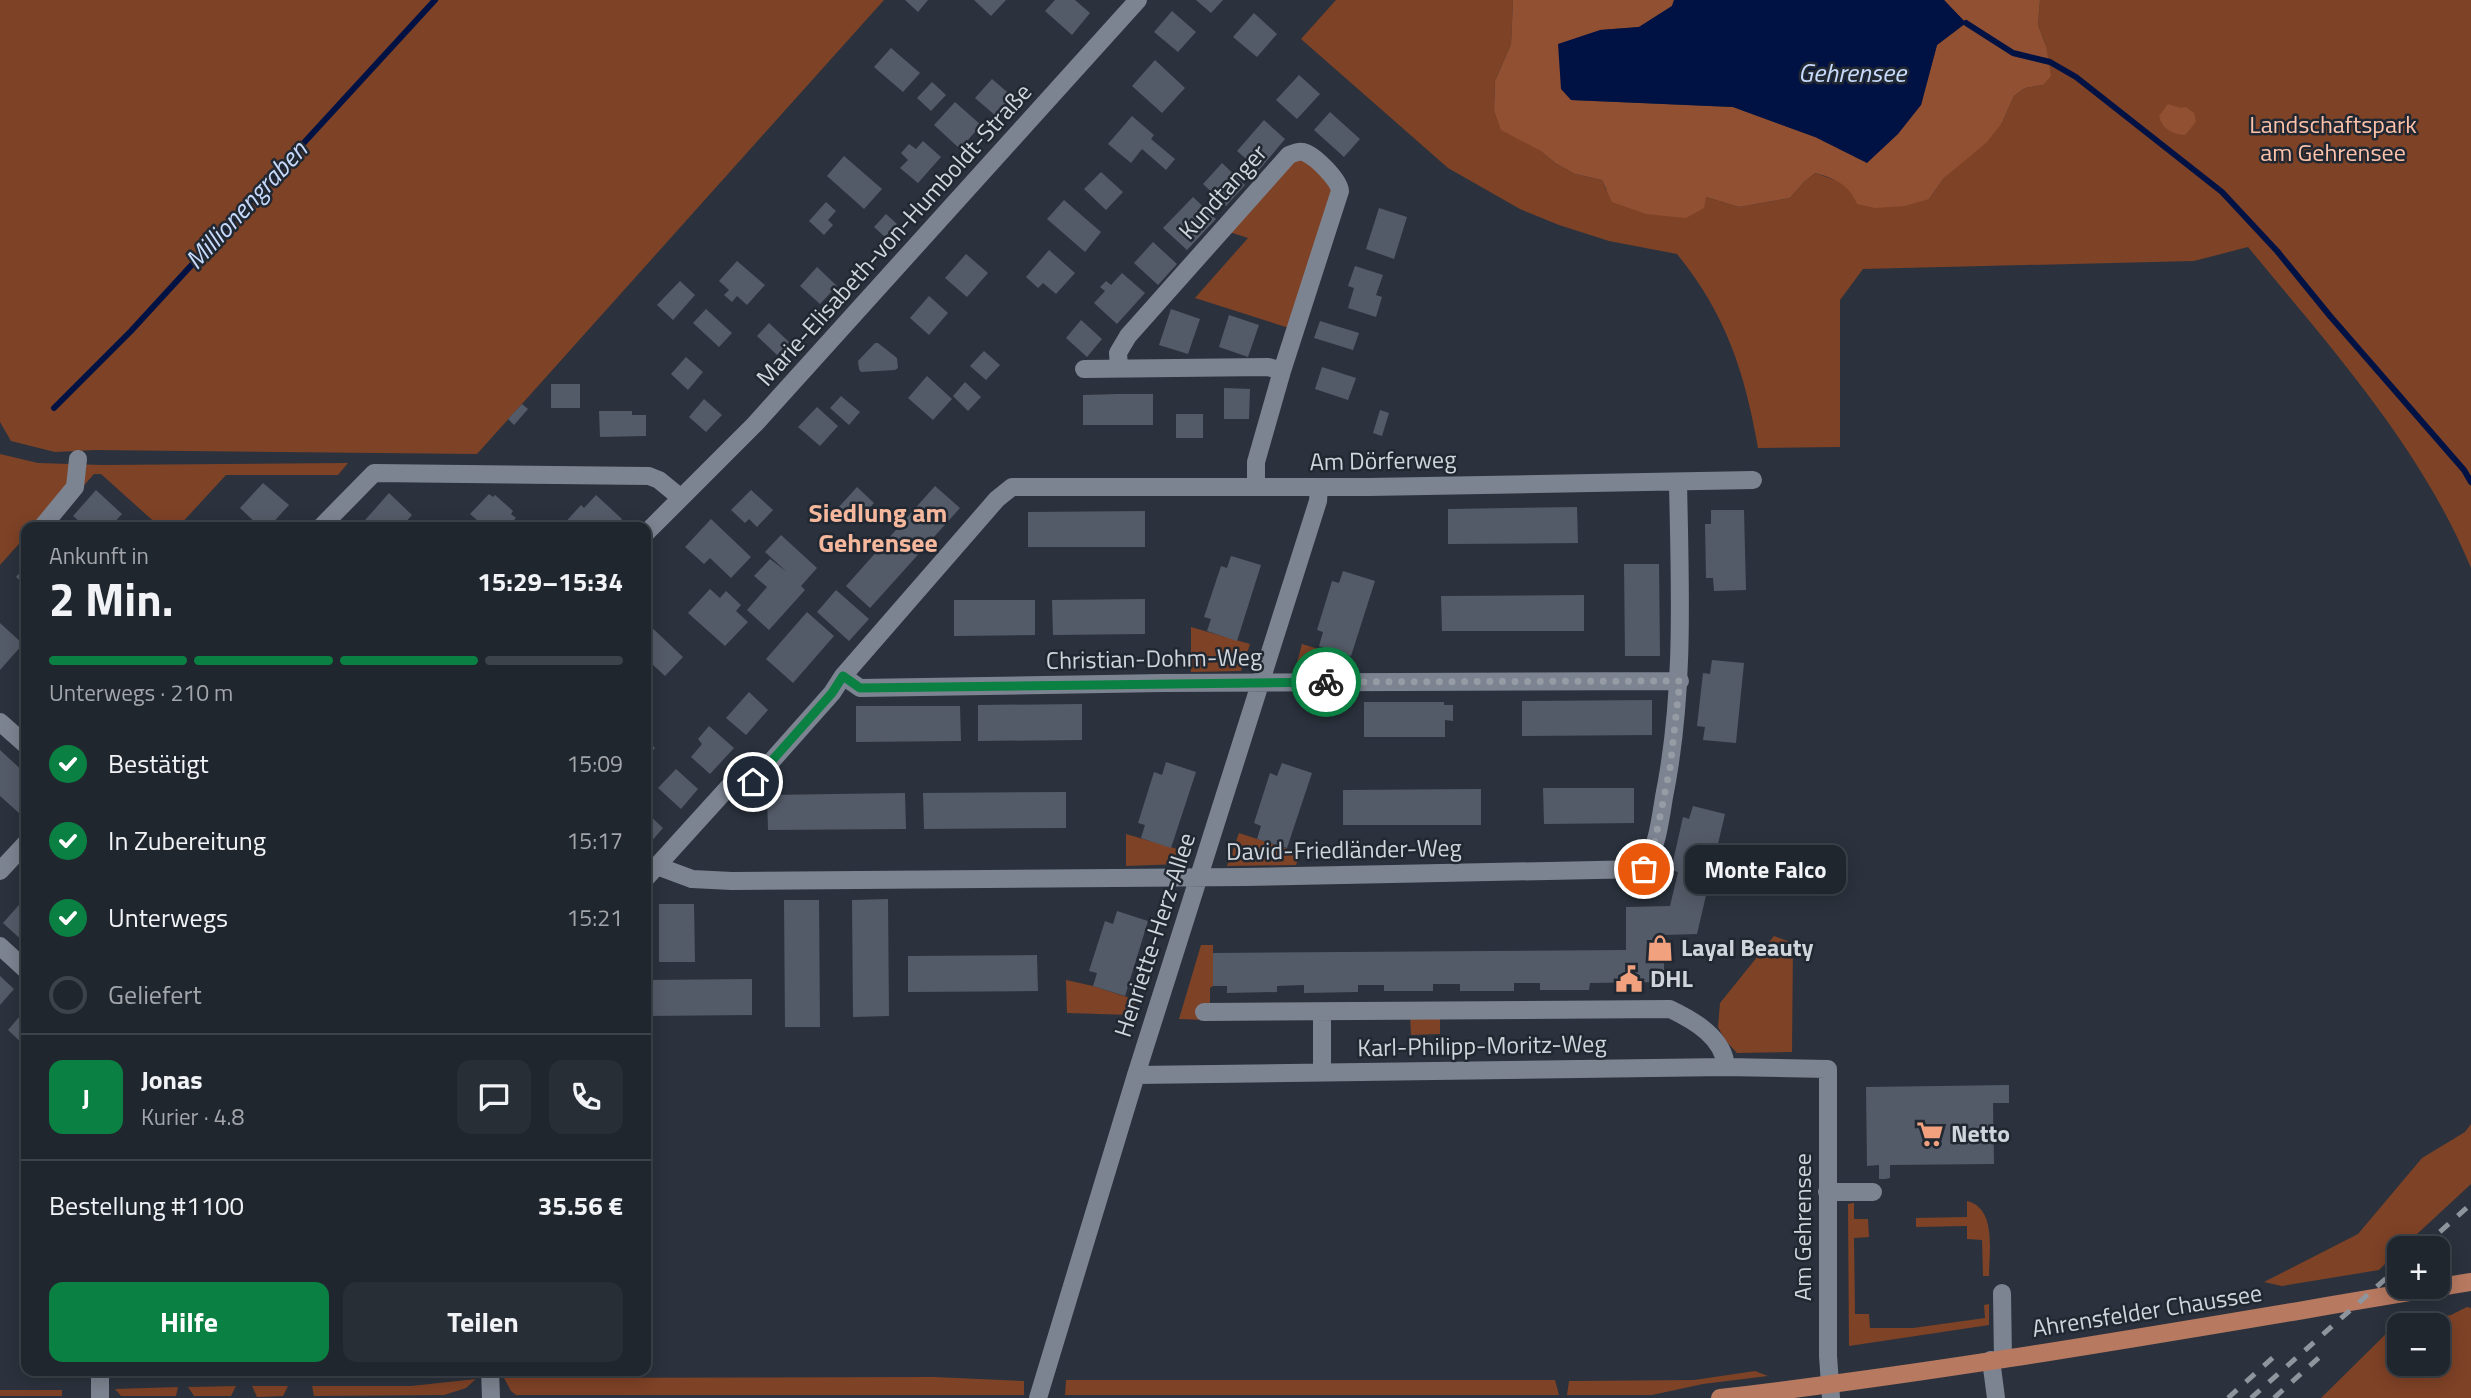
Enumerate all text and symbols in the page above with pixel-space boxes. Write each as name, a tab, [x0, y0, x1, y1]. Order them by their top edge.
water label: Gehrensee	[1798, 53, 1908, 92]
street label: Marie-Elisabeth-von-Humboldt-Straße	[747, 75, 1039, 394]
park label: Landschaftspark am Gehrensee	[2249, 106, 2417, 170]
water label: Millionengraben	[175, 131, 317, 278]
street label: Kundtanger	[1169, 136, 1275, 247]
street label: Am Dörferweg	[1309, 441, 1457, 479]
district label: Siedlung am Gehrensee	[809, 493, 947, 562]
text: Ankunft in	[49, 538, 149, 573]
text: 15:29–15:34	[477, 562, 623, 601]
text: 2 Min.	[49, 564, 173, 634]
street label: Christian-Dohm-Weg	[1046, 638, 1262, 678]
courier	[1291, 647, 1361, 717]
icon: bike	[1307, 663, 1345, 701]
text: Unterwegs · 210 m	[49, 675, 233, 710]
text: Bestätigt	[108, 744, 209, 783]
icon: check	[49, 745, 87, 783]
text: 15:09	[566, 746, 623, 781]
pin	[723, 752, 783, 812]
icon: home	[734, 763, 772, 801]
text: In Zubereitung	[108, 821, 266, 860]
icon: check	[49, 822, 87, 860]
text: 15:17	[566, 823, 623, 858]
street label: Henriette-Herz-Allee	[1104, 828, 1204, 1041]
street label: David-Friedländer-Weg	[1226, 829, 1462, 869]
pin	[1614, 839, 1674, 899]
callout: Monte Falco	[1686, 844, 1847, 894]
icon: bag	[1625, 850, 1663, 888]
text: Monte Falco	[1705, 852, 1826, 887]
text: Unterwegs	[108, 898, 228, 937]
icon: check	[49, 899, 87, 937]
text: 15:21	[566, 900, 623, 935]
place label: Layal Beauty	[1681, 929, 1813, 965]
shop icon: Layal Beauty	[1645, 933, 1675, 963]
place label: DHL	[1650, 960, 1694, 996]
public building icon: DHL	[1614, 964, 1644, 994]
text: Geliefert	[108, 975, 202, 1014]
street label: Karl-Philipp-Moritz-Weg	[1357, 1025, 1607, 1065]
text: Jonas	[141, 1060, 203, 1099]
button: chat	[457, 1060, 531, 1134]
button: phone	[549, 1060, 623, 1134]
text: J	[82, 1078, 90, 1117]
text: Kurier · 4.8	[141, 1099, 244, 1134]
place label: Netto	[1951, 1115, 2010, 1151]
supermarket icon: Netto	[1915, 1119, 1945, 1149]
street label: Am Gehrensee	[1784, 1153, 1820, 1301]
text: Bestellung #1100	[49, 1186, 244, 1225]
text: 35.56 €	[538, 1186, 623, 1225]
map controls	[2387, 1236, 2450, 1376]
button: +	[2387, 1236, 2450, 1299]
street label: Ahrensfelder Chaussee	[2029, 1274, 2264, 1346]
button: Hilfe	[49, 1282, 329, 1362]
button: Teilen	[343, 1282, 623, 1362]
button: −	[2387, 1313, 2450, 1376]

